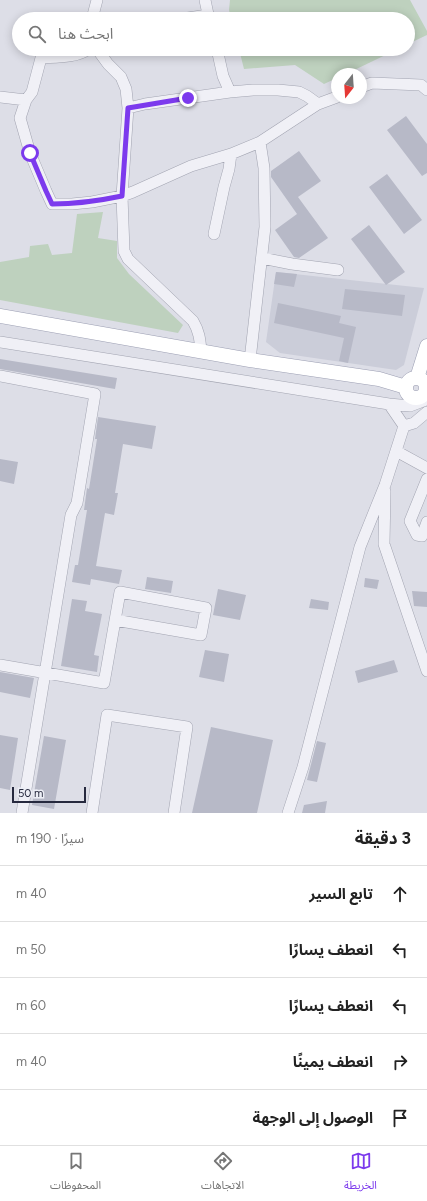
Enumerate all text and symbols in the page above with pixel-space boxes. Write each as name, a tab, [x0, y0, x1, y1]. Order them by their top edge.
search box	[12, 12, 415, 56]
icon: search	[26, 23, 48, 45]
text: ابحث هنا	[58, 25, 113, 43]
north arrow	[331, 68, 367, 104]
route end	[179, 89, 197, 107]
route start	[21, 144, 39, 162]
scale bar	[12, 785, 86, 804]
text: 50 m	[18, 787, 43, 800]
text: 3 دقيقة	[355, 828, 411, 848]
text: سيرًا · 190 m	[16, 831, 84, 846]
icon: ahead	[389, 883, 411, 905]
text: تابع السير	[309, 885, 373, 903]
text: 40 m	[16, 886, 47, 901]
icon: left	[389, 939, 411, 961]
text: انعطف يسارًا	[289, 941, 373, 959]
text: 50 m	[16, 942, 46, 957]
icon: left	[389, 995, 411, 1017]
text: انعطف يسارًا	[289, 997, 373, 1015]
text: 60 m	[16, 998, 46, 1013]
icon: right	[389, 1051, 411, 1073]
text: انعطف يمينًا	[293, 1053, 373, 1071]
text: 40 m	[16, 1054, 47, 1069]
icon: arrive	[389, 1107, 411, 1129]
text: الوصول إلى الوجهة	[253, 1109, 373, 1127]
tab: المحفوظات	[50, 1150, 101, 1197]
tab: الاتجاهات	[201, 1150, 244, 1197]
tab: الخريطة	[344, 1150, 377, 1197]

